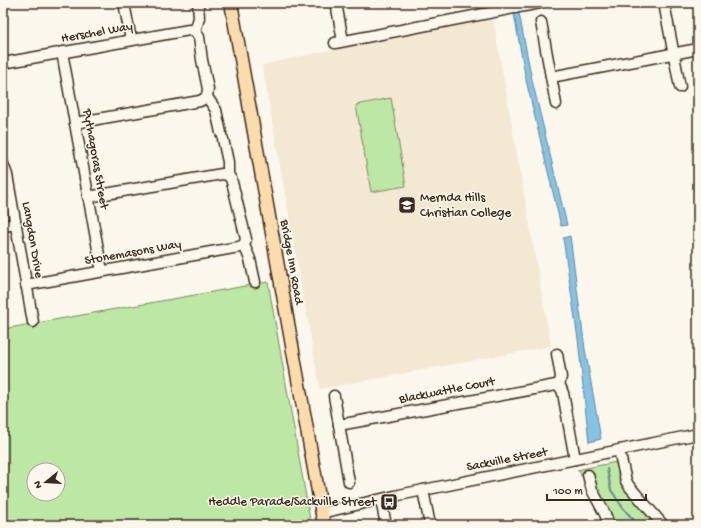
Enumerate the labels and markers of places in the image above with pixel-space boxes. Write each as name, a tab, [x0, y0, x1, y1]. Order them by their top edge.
place label: Mernda Hills Christian College	[420, 191, 511, 221]
school or university icon: Mernda Hills Christian College	[397, 195, 417, 215]
bus stop icon: Heddle Parade/Sackville Street	[379, 492, 399, 512]
place label: Heddle Parade/Sackville Street	[208, 495, 378, 510]

